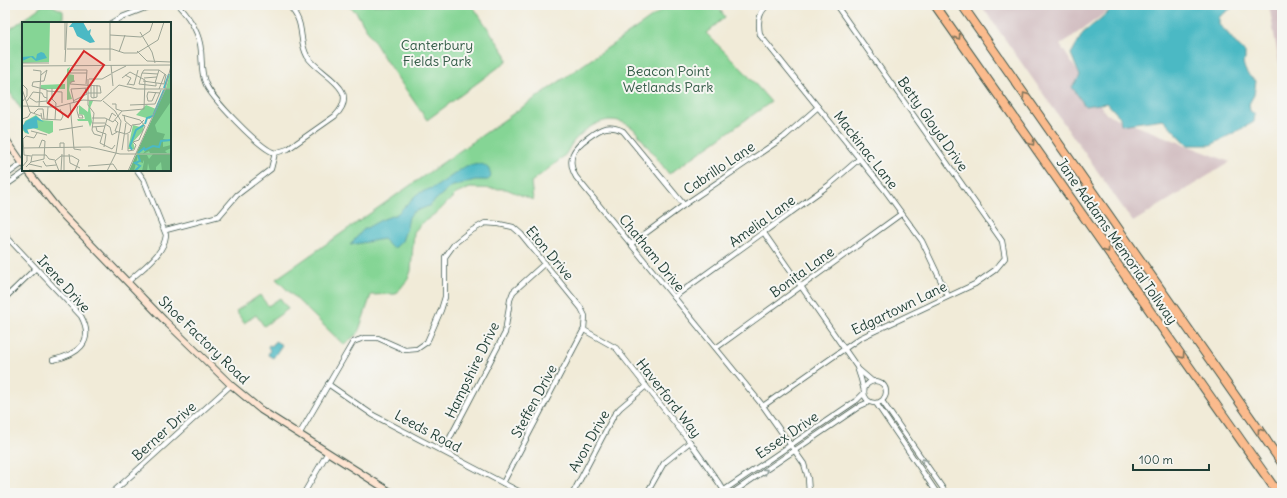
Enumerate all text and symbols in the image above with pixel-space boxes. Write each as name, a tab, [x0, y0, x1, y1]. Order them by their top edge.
inset map	[22, 22, 171, 171]
one-way arrow	[953, 33, 961, 40]
park label: Canterbury Fields Park	[401, 36, 473, 70]
park label: Beacon Point Wetlands Park	[623, 62, 713, 96]
street label: Betty Gloyd Drive	[894, 73, 972, 175]
one-way arrow	[1022, 92, 1030, 99]
street label: Mackinac Lane	[830, 107, 902, 193]
street label: Cabrillo Lane	[680, 138, 758, 198]
one-way arrow	[1027, 139, 1034, 146]
street label: Jane Addams Memorial Tollway	[1053, 154, 1181, 328]
street label: Amelia Lane	[725, 191, 799, 251]
street label: Chatham Drive	[615, 211, 689, 295]
street label: Eton Drive	[522, 222, 578, 284]
street label: Bonita Lane	[766, 243, 838, 301]
one-way arrow	[1102, 245, 1109, 252]
street label: Irene Drive	[34, 252, 94, 316]
street label: Edgartown Lane	[848, 277, 950, 339]
street label: Shoe Factory Road	[155, 292, 253, 388]
street label: Hampshire Drive	[441, 319, 503, 421]
one-way arrow	[1177, 352, 1185, 359]
street label: Haverford Way	[632, 355, 706, 441]
street label: Steffen Drive	[507, 361, 561, 441]
street label: Berner Drive	[128, 397, 200, 465]
street label: Leeds Road	[392, 406, 464, 456]
street label: Avon Drive	[565, 407, 613, 475]
street label: Essex Drive	[752, 407, 822, 463]
one-way arrow	[1257, 428, 1265, 435]
scale bar	[1133, 446, 1209, 472]
text: 100 m	[1139, 452, 1173, 467]
one-way arrow	[921, 458, 929, 465]
one-way arrow	[760, 469, 767, 476]

